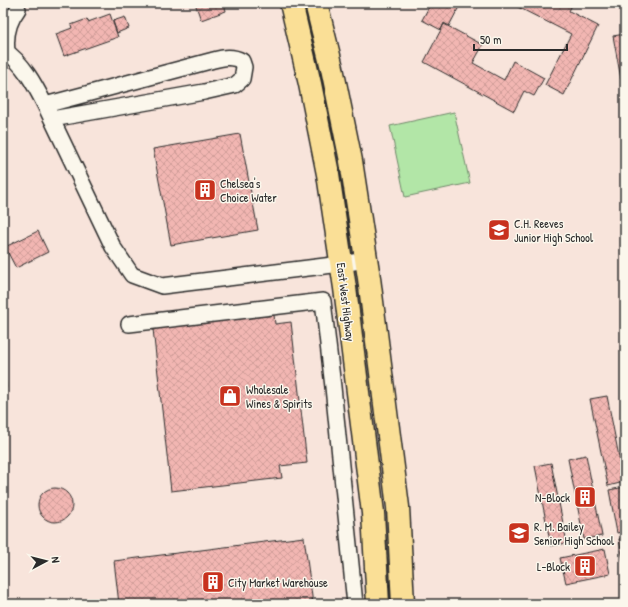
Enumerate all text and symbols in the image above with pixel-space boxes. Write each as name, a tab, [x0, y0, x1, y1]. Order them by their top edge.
scale bar	[474, 26, 567, 52]
text: 50 m	[480, 31, 501, 48]
place label: Chelsea's Choice Water	[220, 175, 277, 206]
building icon: Chelsea's Choice Water	[192, 177, 218, 203]
place label: C.H. Reeves Junior High School	[514, 215, 594, 246]
school or university icon: C.H. Reeves Junior High School	[486, 217, 512, 243]
street label: East West Highway	[333, 262, 359, 342]
place label: Wholesale Wines & Spirits	[246, 381, 313, 412]
shop icon: Wholesale Wines & Spirits	[217, 383, 243, 409]
building icon: N-Block	[572, 484, 598, 510]
place label: N-Block	[535, 489, 570, 506]
place label: R. M. Bailey Senior High School	[534, 518, 615, 549]
school or university icon: R. M. Bailey Senior High School	[506, 520, 532, 546]
north arrow	[26, 541, 66, 581]
building icon: L-Block	[572, 553, 598, 579]
text: N	[49, 556, 63, 564]
place label: L-Block	[537, 558, 570, 575]
building icon: City Market Warehouse	[200, 569, 226, 595]
place label: City Market Warehouse	[228, 574, 328, 591]

